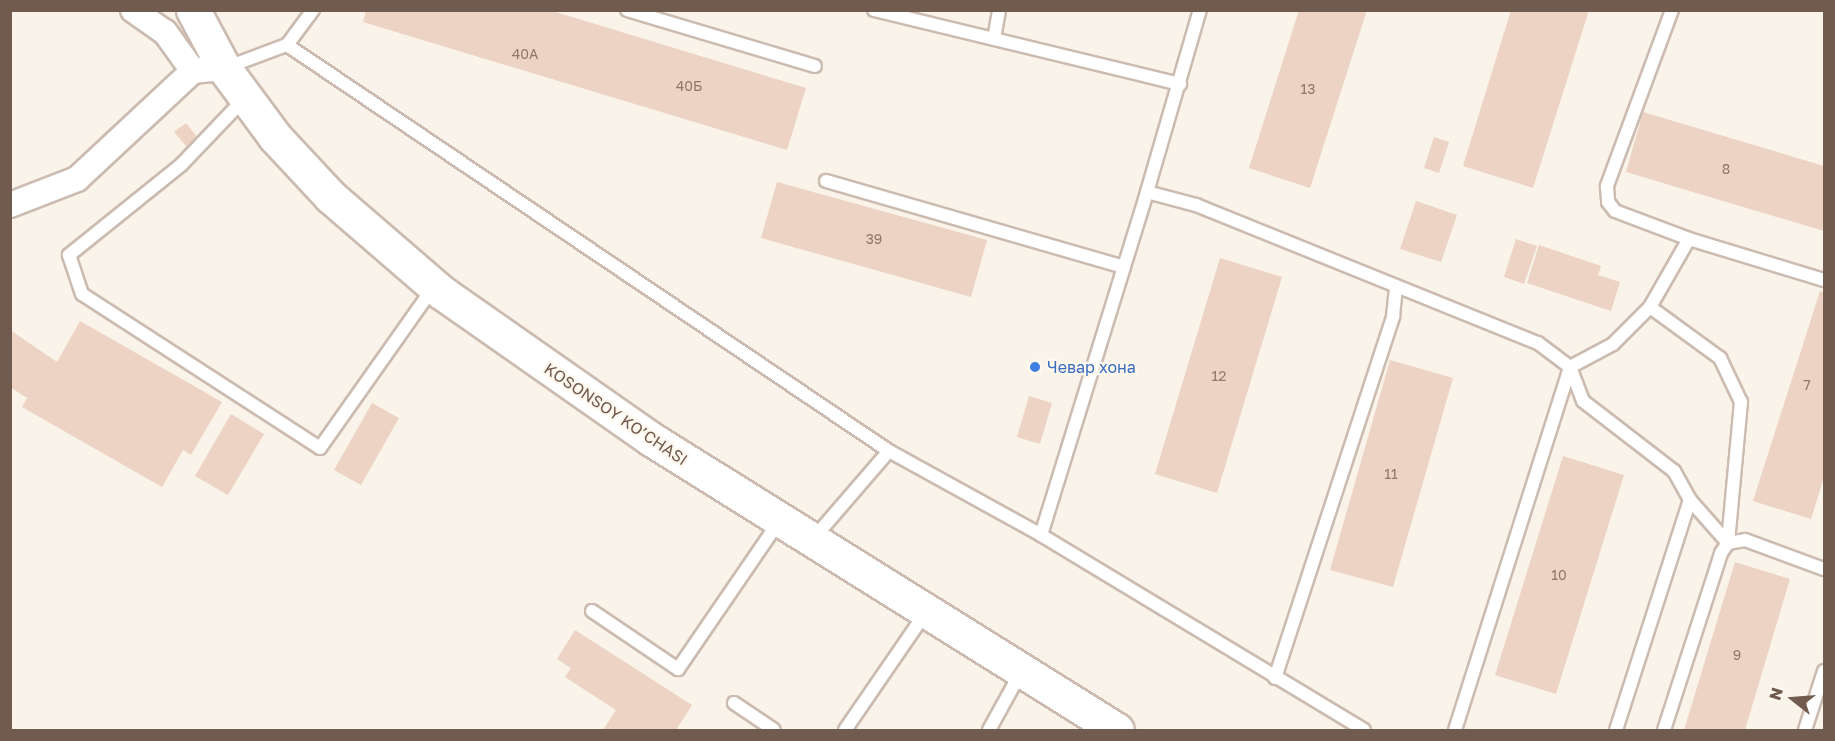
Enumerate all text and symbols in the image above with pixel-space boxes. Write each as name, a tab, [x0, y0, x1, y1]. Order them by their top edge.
house number: 40A	[512, 46, 538, 62]
house number: 40Б	[676, 78, 702, 94]
house number: 13	[1301, 81, 1315, 97]
house number: 8	[1722, 161, 1730, 177]
house number: 39	[866, 231, 882, 247]
place label: Чевар хона	[1047, 357, 1136, 377]
street label: KOSONSOY KO’CHASI	[541, 359, 691, 469]
marker: Чевар хона	[1028, 360, 1042, 374]
house number: 12	[1212, 368, 1226, 384]
house number: 7	[1803, 377, 1811, 393]
house number: 11	[1384, 466, 1398, 482]
house number: 10	[1551, 567, 1567, 583]
house number: 9	[1733, 647, 1741, 663]
north arrow	[1763, 669, 1823, 729]
text: N	[1764, 685, 1787, 702]

